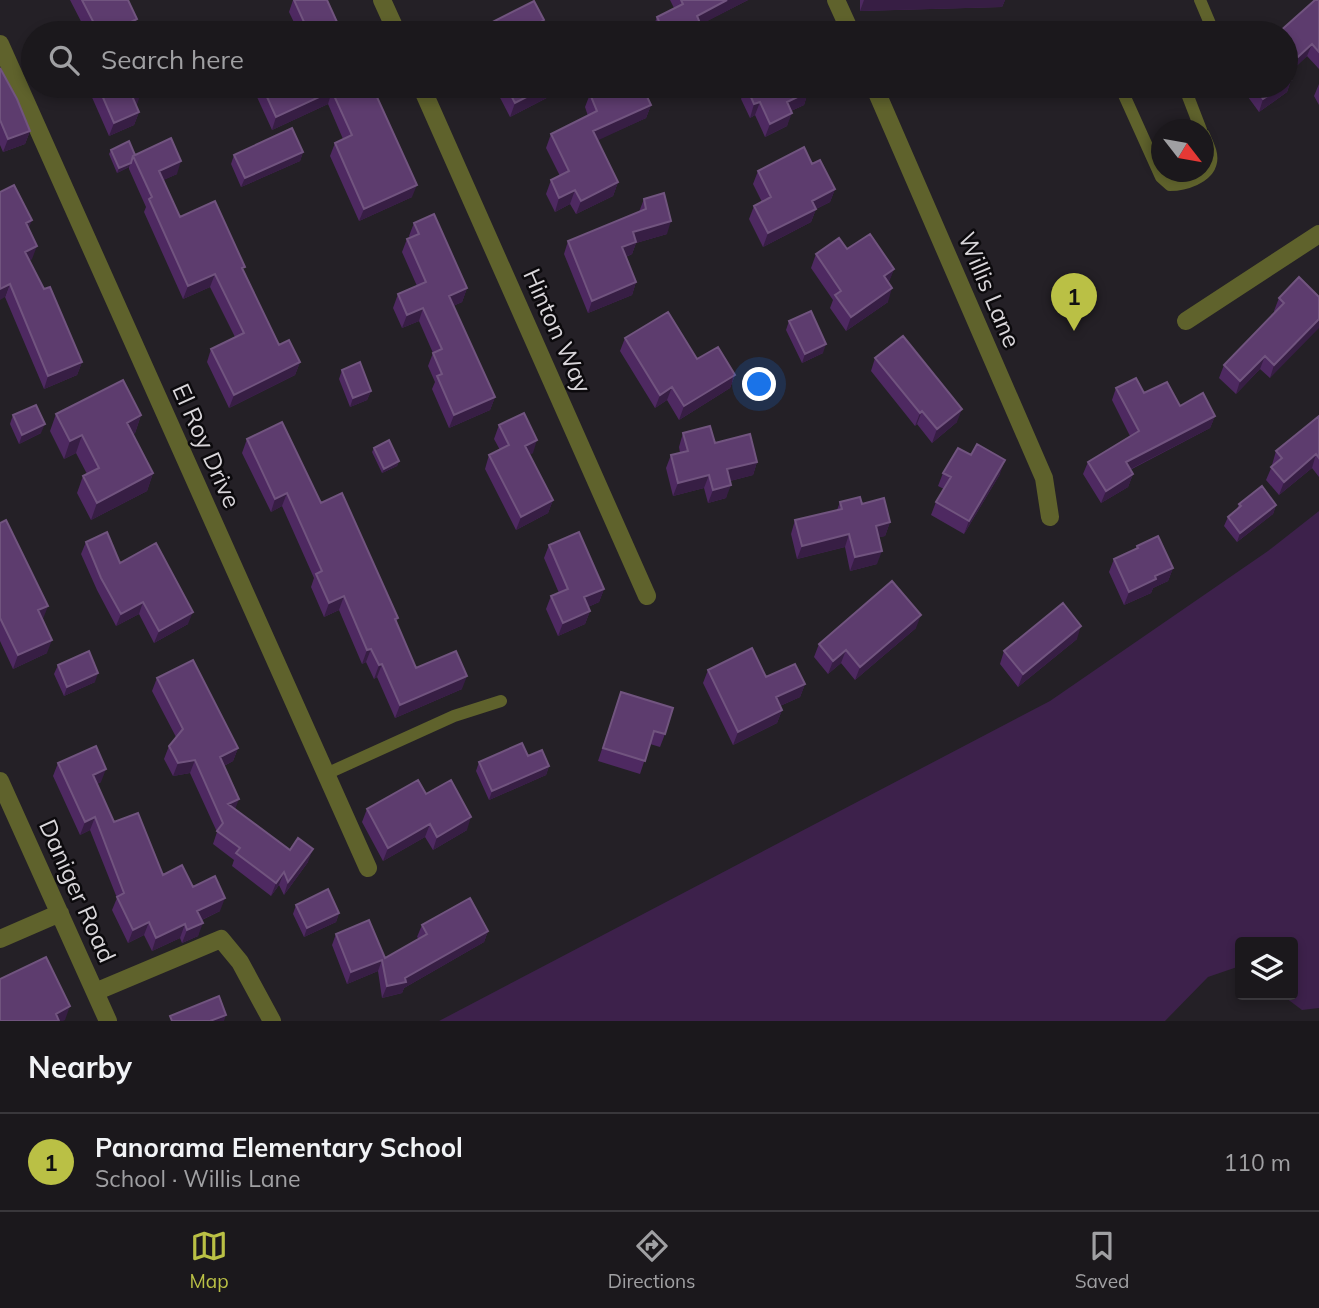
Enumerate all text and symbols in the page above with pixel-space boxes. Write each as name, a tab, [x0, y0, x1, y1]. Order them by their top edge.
search box	[21, 21, 1298, 98]
icon: search	[45, 41, 83, 79]
text: Search here	[101, 43, 244, 76]
north arrow	[1151, 119, 1214, 182]
street label: Willis Lane	[952, 227, 1028, 352]
street label: Hinton Way	[517, 264, 599, 398]
pin: 1	[1051, 273, 1097, 331]
your location	[742, 367, 776, 401]
street label: El Roy Drive	[166, 379, 248, 512]
street label: Daniger Road	[33, 814, 123, 967]
map controls	[1235, 937, 1298, 1000]
button: layers	[1235, 937, 1298, 1000]
text: Nearby	[28, 1048, 132, 1086]
text: Panorama Elementary School	[95, 1131, 463, 1164]
text: 1	[44, 1148, 58, 1177]
text: 110 m	[1223, 1148, 1291, 1177]
text: School · Willis Lane	[95, 1164, 300, 1193]
tab: Map	[190, 1227, 229, 1293]
tab: Directions	[608, 1227, 696, 1293]
tab: Saved	[1075, 1227, 1129, 1293]

